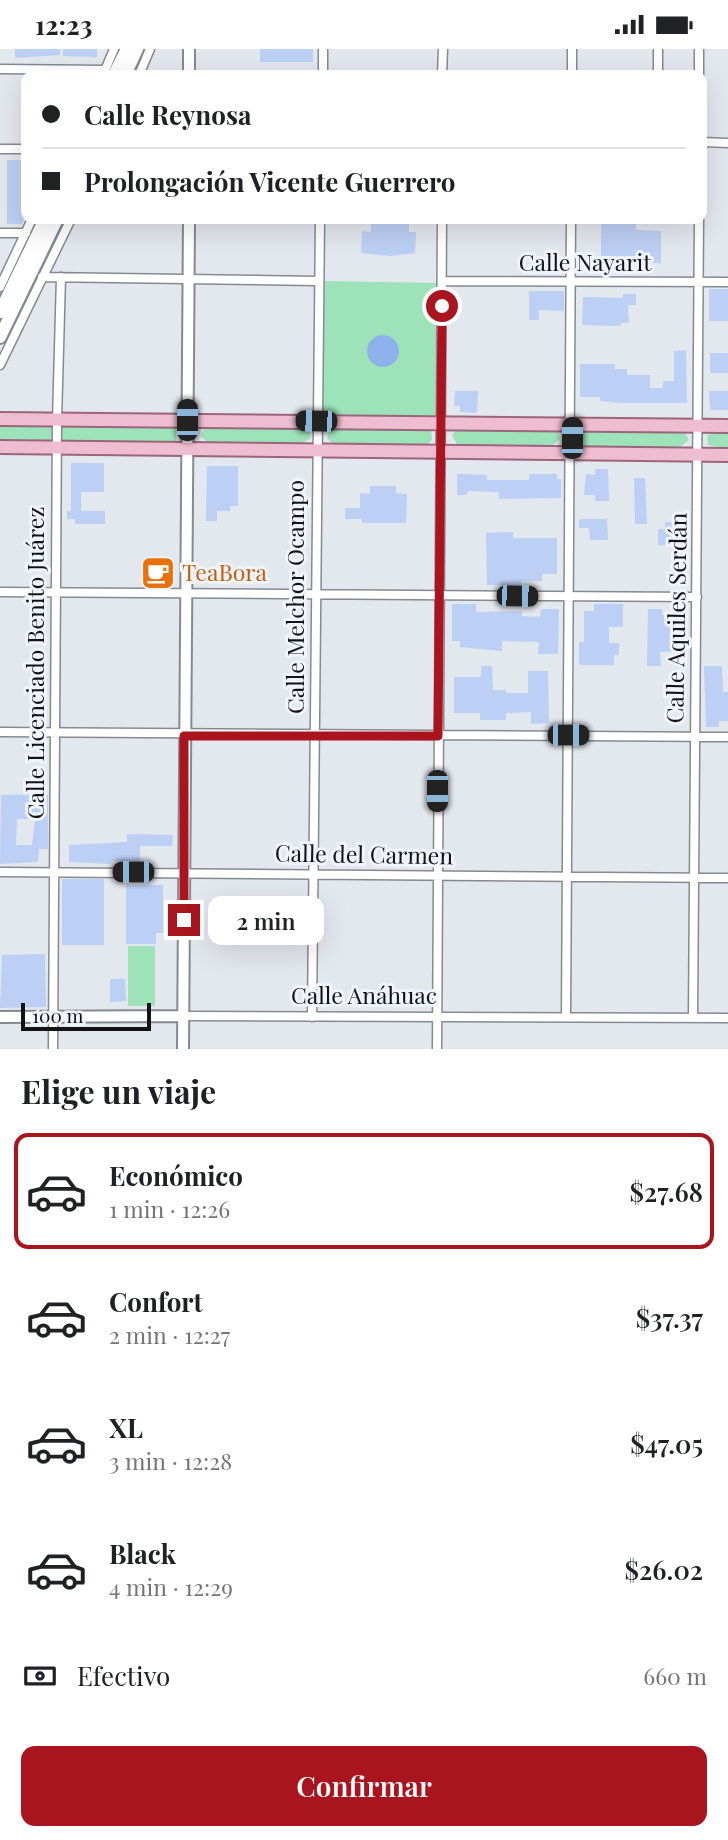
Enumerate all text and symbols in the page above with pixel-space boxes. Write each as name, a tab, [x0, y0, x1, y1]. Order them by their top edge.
text: 12:23	[35, 7, 92, 42]
text: Calle Reynosa	[84, 97, 251, 132]
text: Prolongación Vicente Guerrero	[84, 164, 456, 199]
street label: Calle Nayarit	[519, 246, 652, 277]
route start	[426, 290, 458, 322]
car	[177, 399, 198, 441]
car	[295, 410, 338, 432]
car	[562, 417, 583, 459]
street label: Calle Melchor Ocampo	[279, 480, 310, 714]
street label: Calle Licenciado Benito Juárez	[19, 507, 50, 819]
street label: Calle Aquiles Serdán	[658, 512, 693, 724]
cafe icon: TeaBora	[139, 554, 177, 592]
place label: TeaBora	[182, 556, 268, 587]
car	[496, 585, 539, 607]
car	[548, 725, 590, 746]
car	[427, 770, 448, 812]
street label: Calle del Carmen	[275, 836, 454, 871]
car	[113, 862, 155, 883]
callout: 2 min	[208, 895, 324, 945]
route end	[168, 904, 200, 936]
text: 2 min	[237, 905, 295, 936]
street label: Calle Anáhuac	[291, 979, 437, 1010]
scale bar	[21, 1000, 150, 1032]
text: 100 m	[32, 1002, 83, 1028]
text: Elige un viaje	[21, 1069, 216, 1112]
text: Económico	[109, 1158, 243, 1193]
icon: car	[25, 1160, 88, 1223]
text: $27.68	[630, 1174, 703, 1209]
text: 1 min · 12:26	[109, 1193, 230, 1224]
text: Confort	[109, 1284, 203, 1319]
icon: car	[25, 1286, 88, 1349]
text: $37.37	[636, 1300, 703, 1335]
text: 2 min · 12:27	[109, 1319, 230, 1350]
text: XL	[109, 1410, 143, 1445]
icon: car	[25, 1412, 88, 1475]
text: $47.05	[630, 1426, 703, 1461]
text: 3 min · 12:28	[109, 1445, 232, 1476]
text: Black	[109, 1536, 176, 1571]
icon: car	[25, 1538, 88, 1601]
text: $26.02	[625, 1552, 703, 1587]
text: 4 min · 12:29	[109, 1571, 233, 1602]
icon: cash	[21, 1657, 59, 1695]
text: Efectivo	[77, 1658, 170, 1693]
text: 660 m	[643, 1660, 707, 1691]
button: Confirmar	[21, 1746, 707, 1826]

